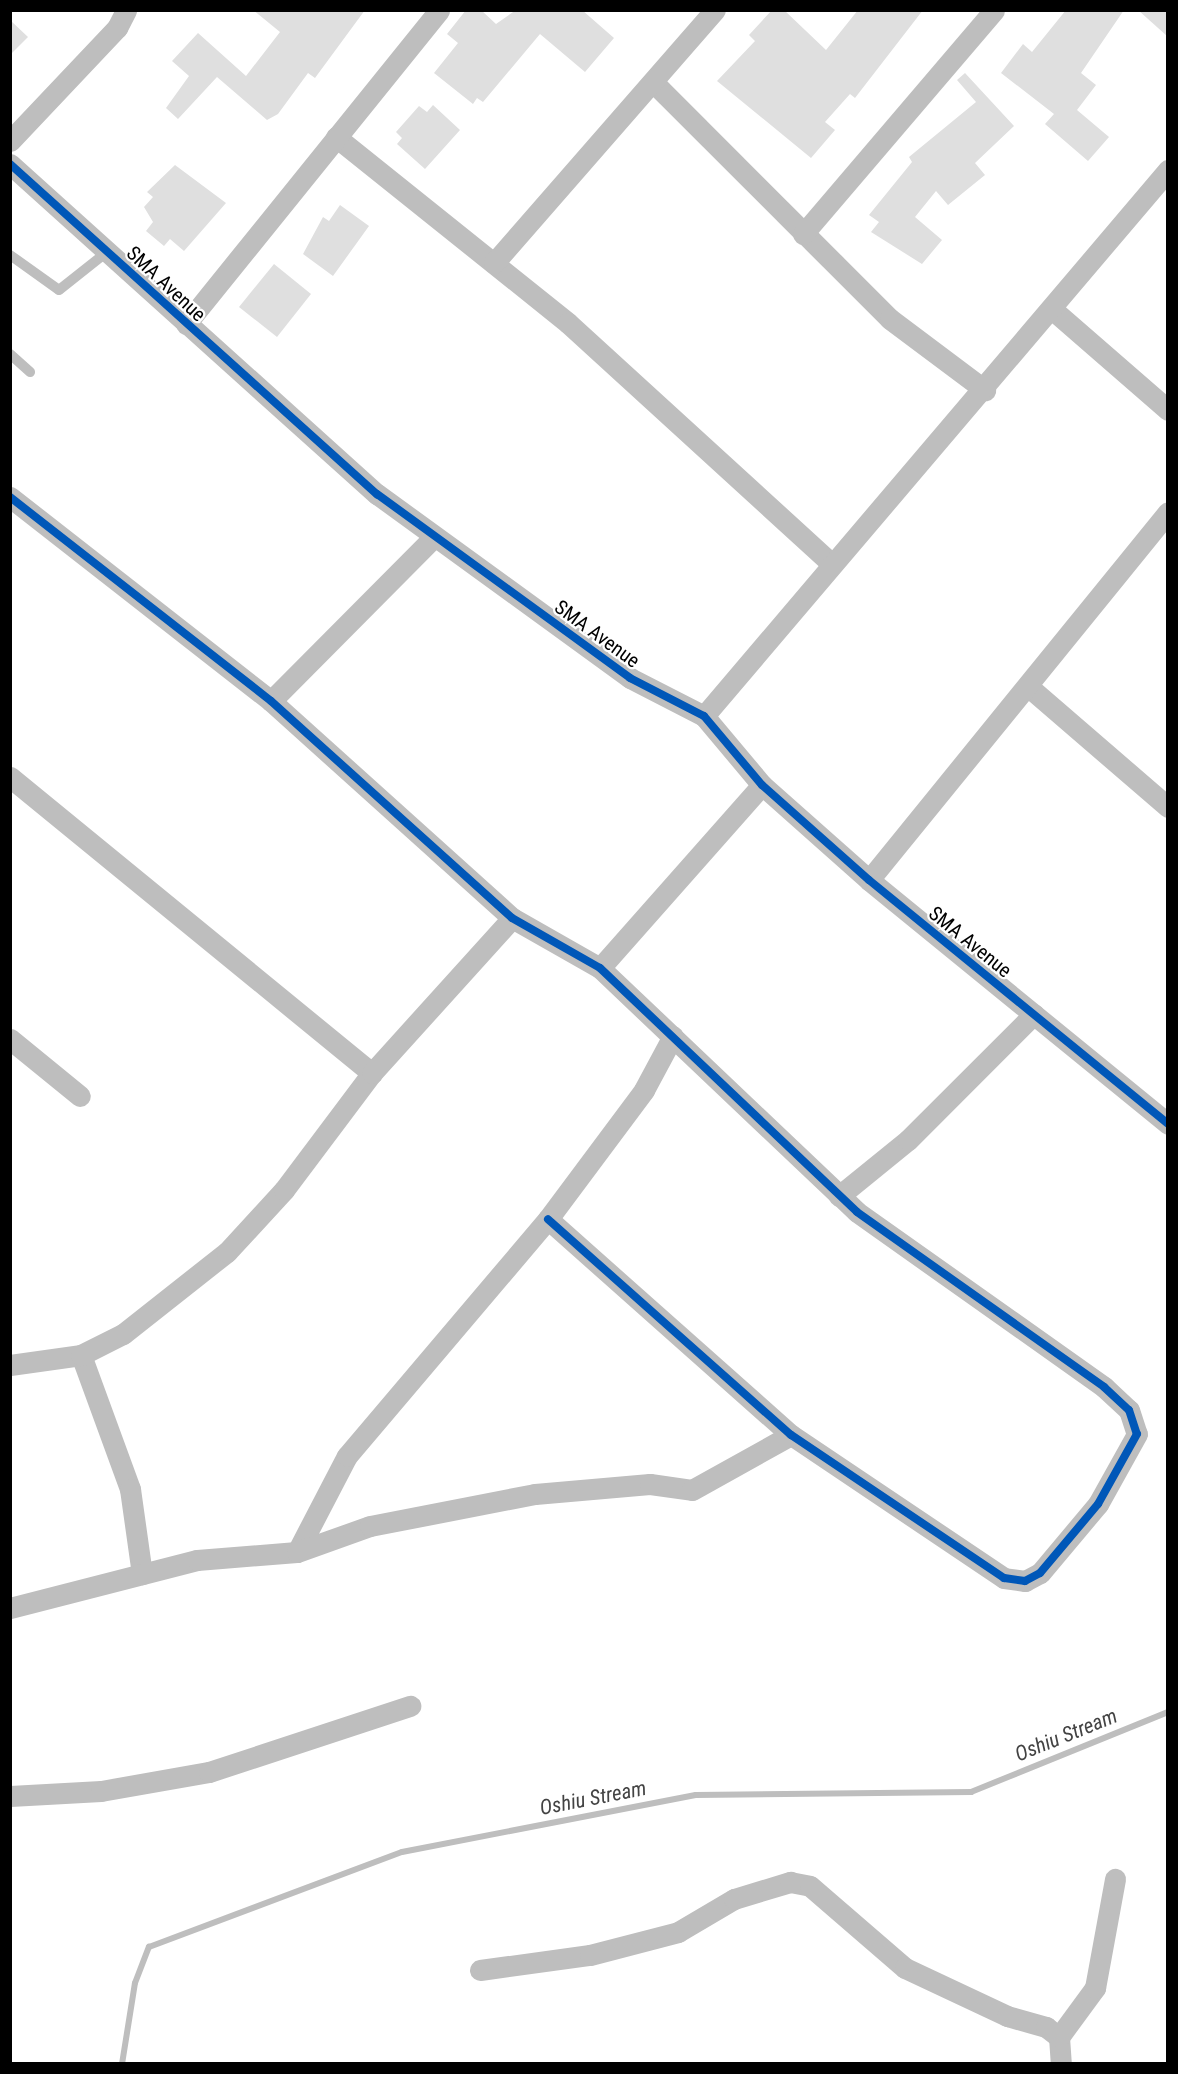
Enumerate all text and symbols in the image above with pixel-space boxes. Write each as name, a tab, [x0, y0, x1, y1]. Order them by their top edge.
street label: SMA Avenue	[121, 241, 211, 327]
street label: SMA Avenue	[550, 595, 644, 673]
street label: SMA Avenue	[924, 901, 1016, 983]
water label: Oshiu Stream	[1011, 1703, 1121, 1767]
water label: Oshiu Stream	[538, 1775, 648, 1821]

